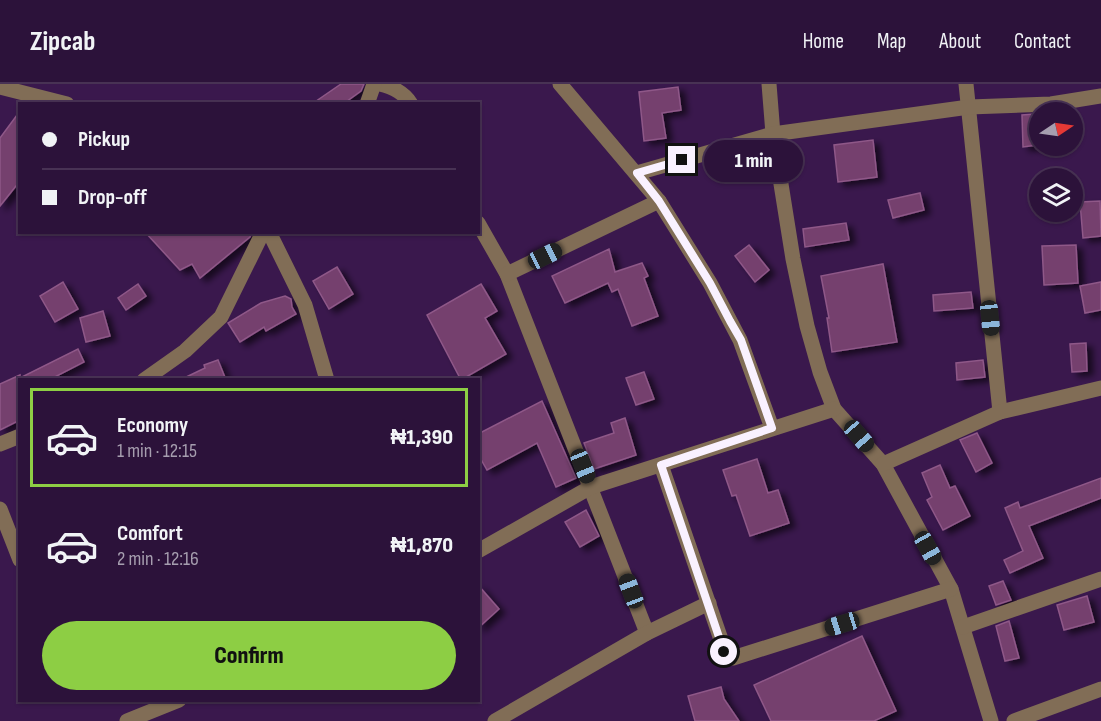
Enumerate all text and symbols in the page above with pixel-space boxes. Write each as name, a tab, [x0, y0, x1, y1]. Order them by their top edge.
text: Zipcab	[30, 25, 95, 58]
text: Home	[803, 29, 844, 54]
text: Map	[877, 29, 906, 54]
text: About	[939, 29, 981, 54]
text: Contact	[1014, 29, 1071, 54]
north arrow	[1029, 102, 1083, 156]
map controls	[1029, 102, 1083, 222]
text: Pickup	[78, 126, 130, 153]
callout: 1 min	[703, 139, 802, 181]
route end	[668, 146, 695, 173]
text: 1 min	[734, 149, 773, 173]
button: layers	[1029, 168, 1083, 222]
text: Drop-off	[78, 184, 147, 211]
car	[525, 240, 565, 272]
car	[979, 299, 1001, 337]
icon: car	[45, 411, 99, 465]
text: Economy	[117, 412, 188, 439]
car	[840, 417, 878, 455]
text: ₦1,390	[390, 424, 453, 451]
text: 1 min · 12:15	[117, 439, 197, 463]
car	[568, 446, 598, 486]
icon: car	[45, 519, 99, 573]
text: Comfort	[117, 520, 183, 547]
car	[911, 528, 945, 568]
text: ₦1,870	[391, 532, 453, 559]
text: 2 min · 12:16	[117, 547, 199, 571]
car	[616, 571, 646, 611]
car	[822, 610, 862, 638]
button: Confirm	[42, 621, 456, 690]
route start	[710, 638, 737, 665]

